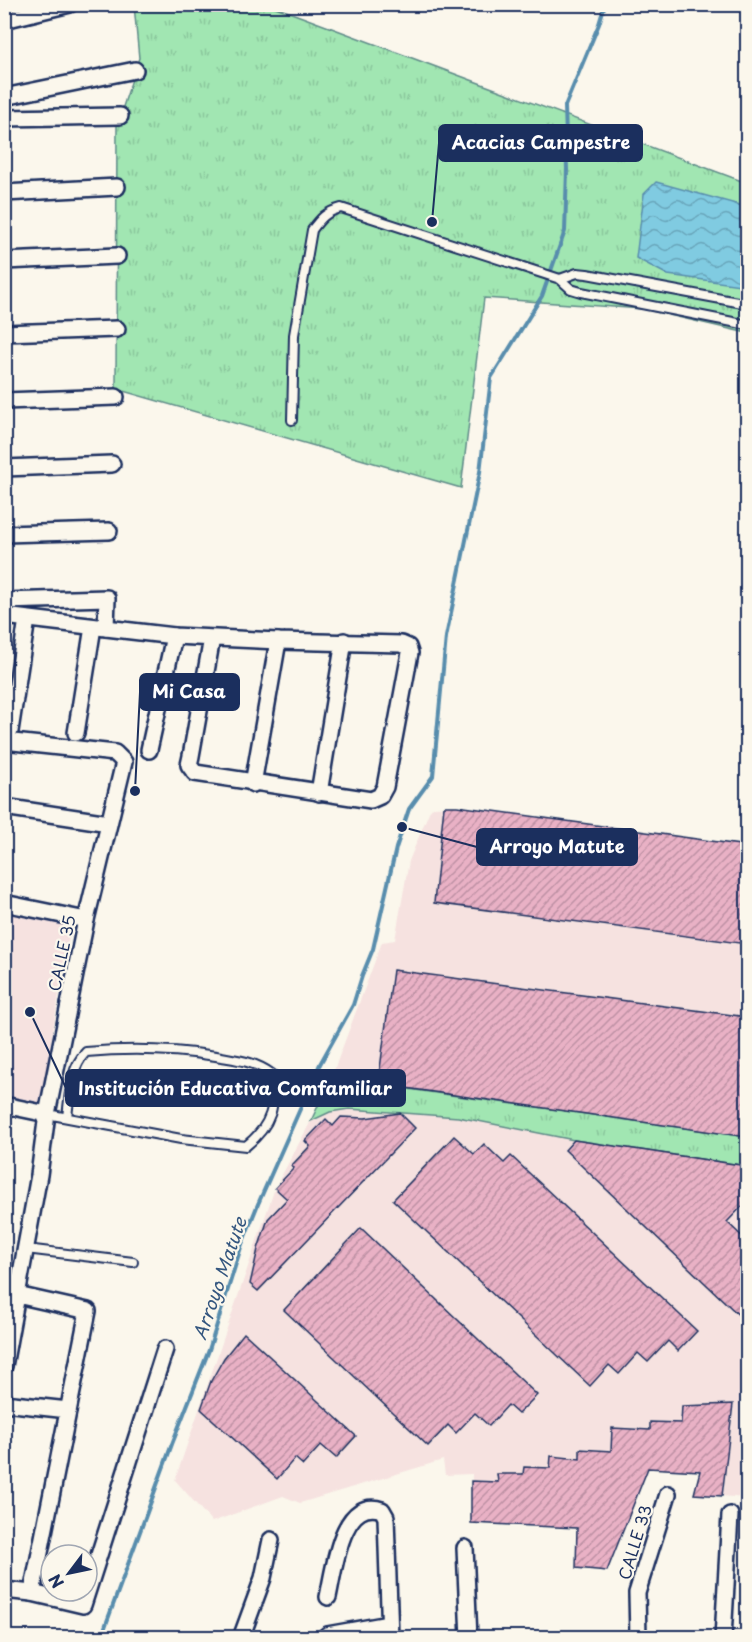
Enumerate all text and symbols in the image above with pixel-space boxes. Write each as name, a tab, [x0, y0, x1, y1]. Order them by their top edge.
callout: Acacias Campestre	[439, 125, 642, 161]
text: Acacias Campestre	[452, 128, 630, 155]
callout: Mi Casa	[140, 674, 239, 710]
text: Mi Casa	[152, 677, 226, 704]
callout: Arroyo Matute	[477, 829, 637, 865]
text: Arroyo Matute	[488, 832, 625, 859]
street label: CALLE 35	[41, 913, 81, 993]
callout: Institución Educativa Comfamiliar	[66, 1070, 405, 1106]
text: Institución Educativa Comfamiliar	[78, 1074, 393, 1101]
water label: Arroyo Matute	[185, 1212, 253, 1343]
street label: CALLE 33	[611, 1501, 657, 1583]
north arrow	[39, 1543, 99, 1603]
text: N	[42, 1570, 69, 1593]

